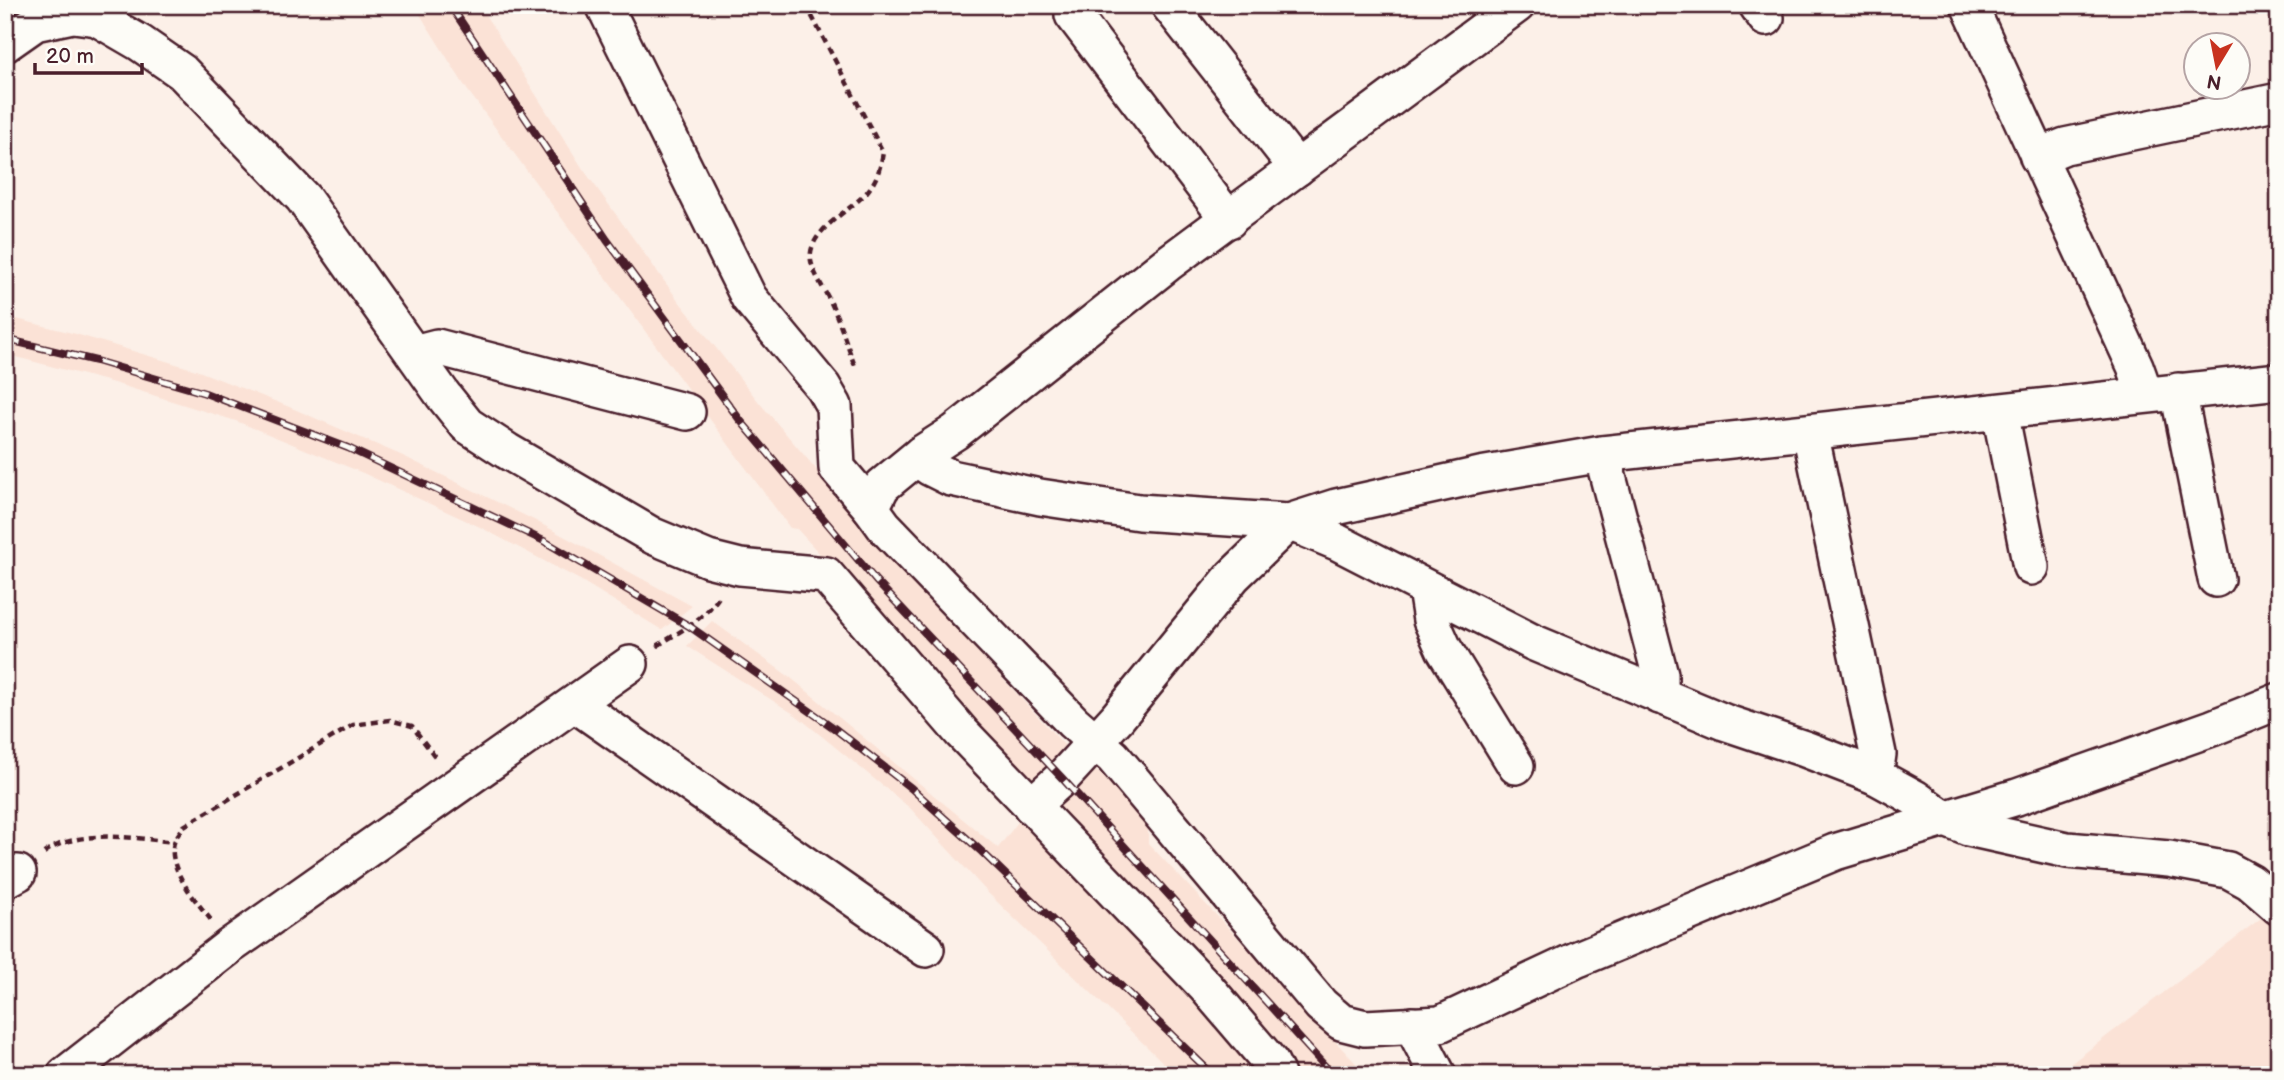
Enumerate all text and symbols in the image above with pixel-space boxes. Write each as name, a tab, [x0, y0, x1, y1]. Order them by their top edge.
scale bar	[35, 32, 142, 76]
north arrow	[2182, 32, 2252, 102]
text: 20 m	[46, 44, 94, 69]
text: N	[2205, 69, 2223, 94]

